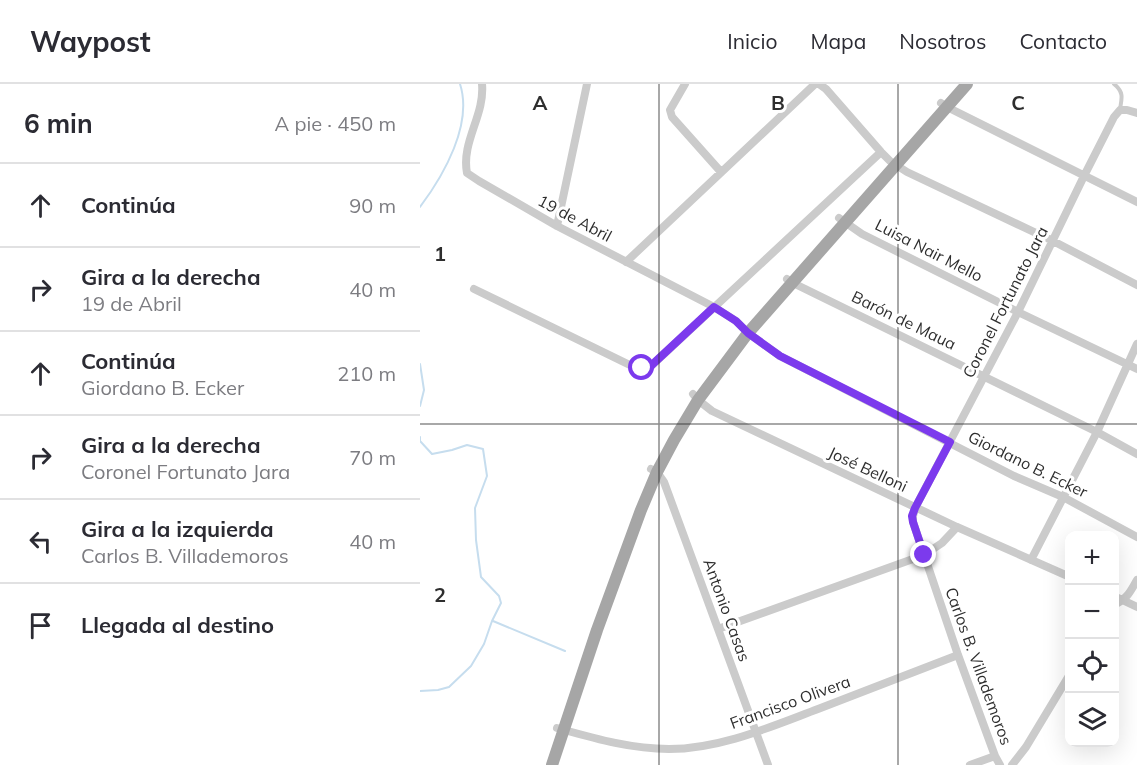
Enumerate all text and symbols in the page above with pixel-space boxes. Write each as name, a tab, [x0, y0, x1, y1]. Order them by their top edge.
text: Waypost	[30, 24, 151, 59]
text: Inicio	[727, 28, 777, 54]
text: Mapa	[810, 28, 866, 54]
text: Nosotros	[899, 28, 986, 54]
text: Contacto	[1019, 28, 1107, 54]
text: A	[533, 90, 548, 115]
text: B	[771, 90, 785, 115]
text: C	[1011, 90, 1025, 115]
text: 6 min	[24, 107, 93, 140]
text: A pie · 450 m	[275, 111, 396, 136]
icon: ahead	[24, 189, 57, 222]
street label: 19 de Abril	[535, 190, 615, 246]
text: Continúa	[81, 191, 176, 219]
text: 90 m	[349, 193, 396, 218]
street label: Luisa Nair Mello	[872, 214, 986, 286]
street label: Coronel Fortunato Jara	[958, 223, 1052, 381]
text: 1	[434, 241, 446, 266]
text: Gira a la derecha	[81, 263, 261, 291]
icon: right	[24, 273, 57, 306]
text: 40 m	[349, 277, 396, 302]
street label: Barón de Maua	[849, 286, 959, 354]
text: 19 de Abril	[81, 291, 182, 316]
text: Continúa	[81, 347, 176, 375]
route start	[628, 354, 654, 380]
icon: ahead	[24, 357, 57, 390]
text: 210 m	[337, 361, 396, 386]
text: Giordano B. Ecker	[81, 375, 244, 400]
street label: Giordano B. Ecker	[965, 426, 1091, 502]
text: Gira a la derecha	[81, 431, 261, 459]
icon: right	[24, 441, 57, 474]
street label: José Belloni	[825, 442, 911, 496]
text: 70 m	[349, 445, 396, 470]
text: Coronel Fortunato Jara	[81, 459, 290, 484]
text: Gira a la izquierda	[81, 515, 274, 543]
icon: left	[24, 525, 57, 558]
text: 40 m	[349, 529, 396, 554]
map controls	[1065, 531, 1119, 747]
button: +	[1065, 531, 1119, 585]
route end	[910, 541, 936, 567]
text: Carlos B. Villademoros	[81, 543, 289, 568]
street label: Antonio Casas	[699, 556, 755, 664]
text: 2	[434, 582, 446, 607]
street label: Carlos B. Villademoros	[941, 585, 1017, 748]
button: −	[1065, 585, 1119, 639]
icon: arrive	[24, 609, 57, 642]
text: Llegada al destino	[81, 611, 274, 639]
button: locate	[1065, 639, 1119, 693]
street label: Francisco Olivera	[727, 671, 853, 733]
button: layers	[1065, 693, 1119, 747]

